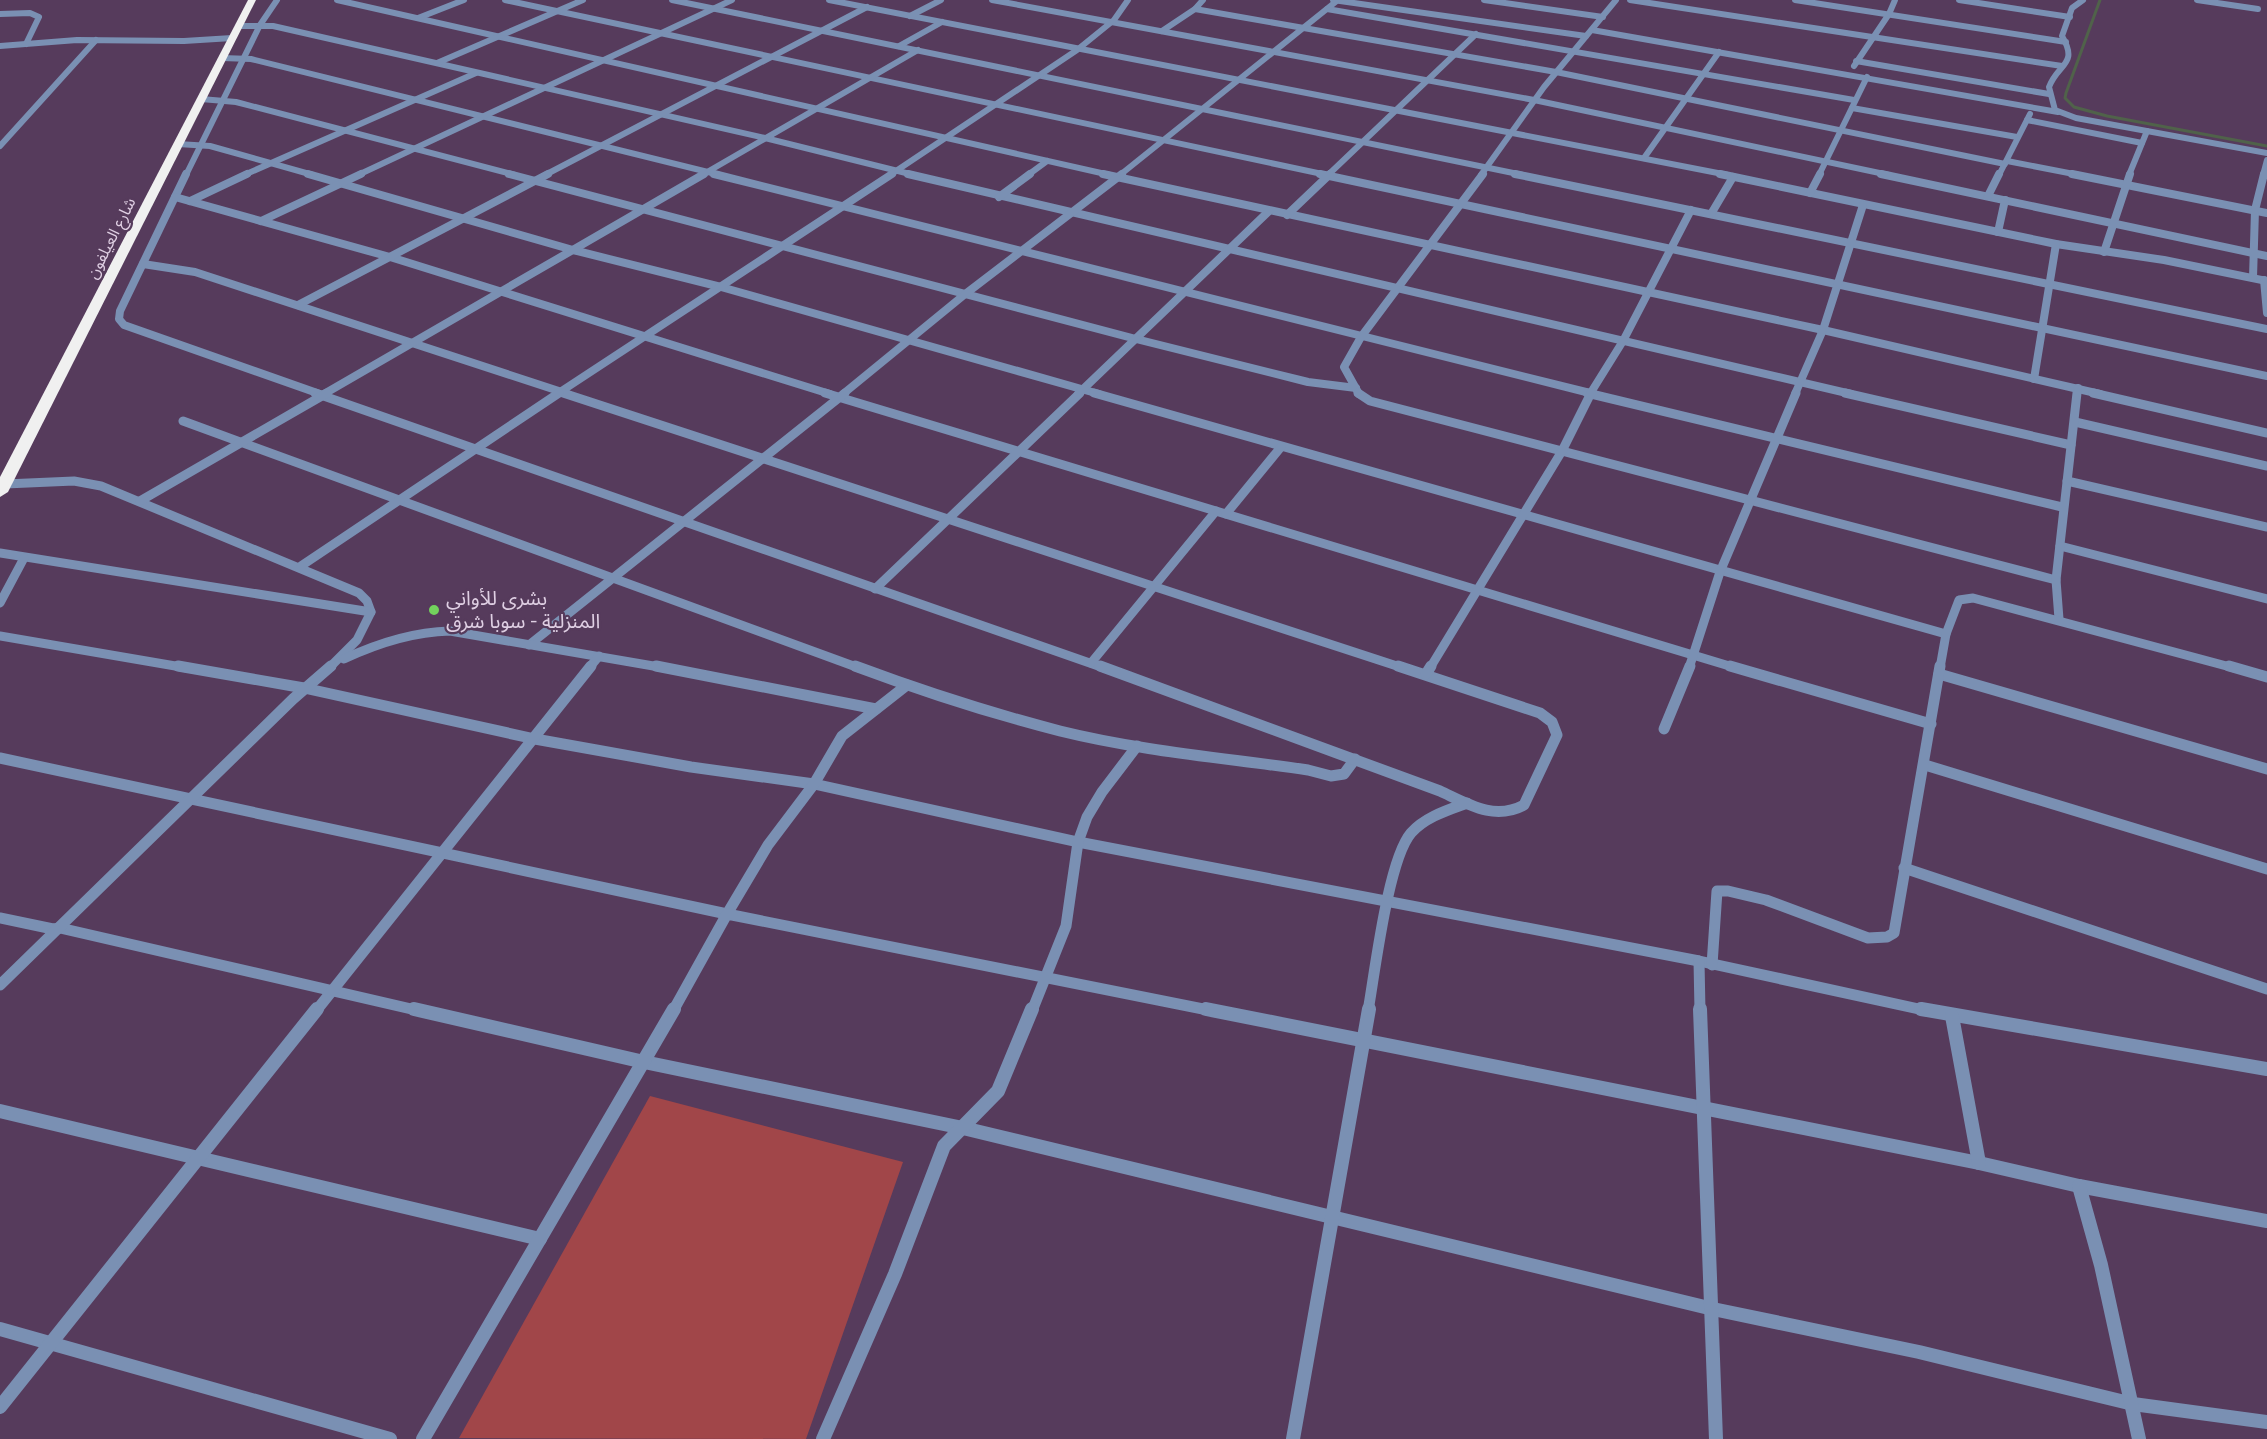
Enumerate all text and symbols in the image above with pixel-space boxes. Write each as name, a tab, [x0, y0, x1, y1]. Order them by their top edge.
street label: شارع العيلفون	[82, 194, 142, 283]
place label: بشرى للأواني المنزلية - سوبا شرق	[446, 587, 600, 633]
marker: بشرى للأواني المنزلية - سوبا شرق	[427, 603, 441, 617]

